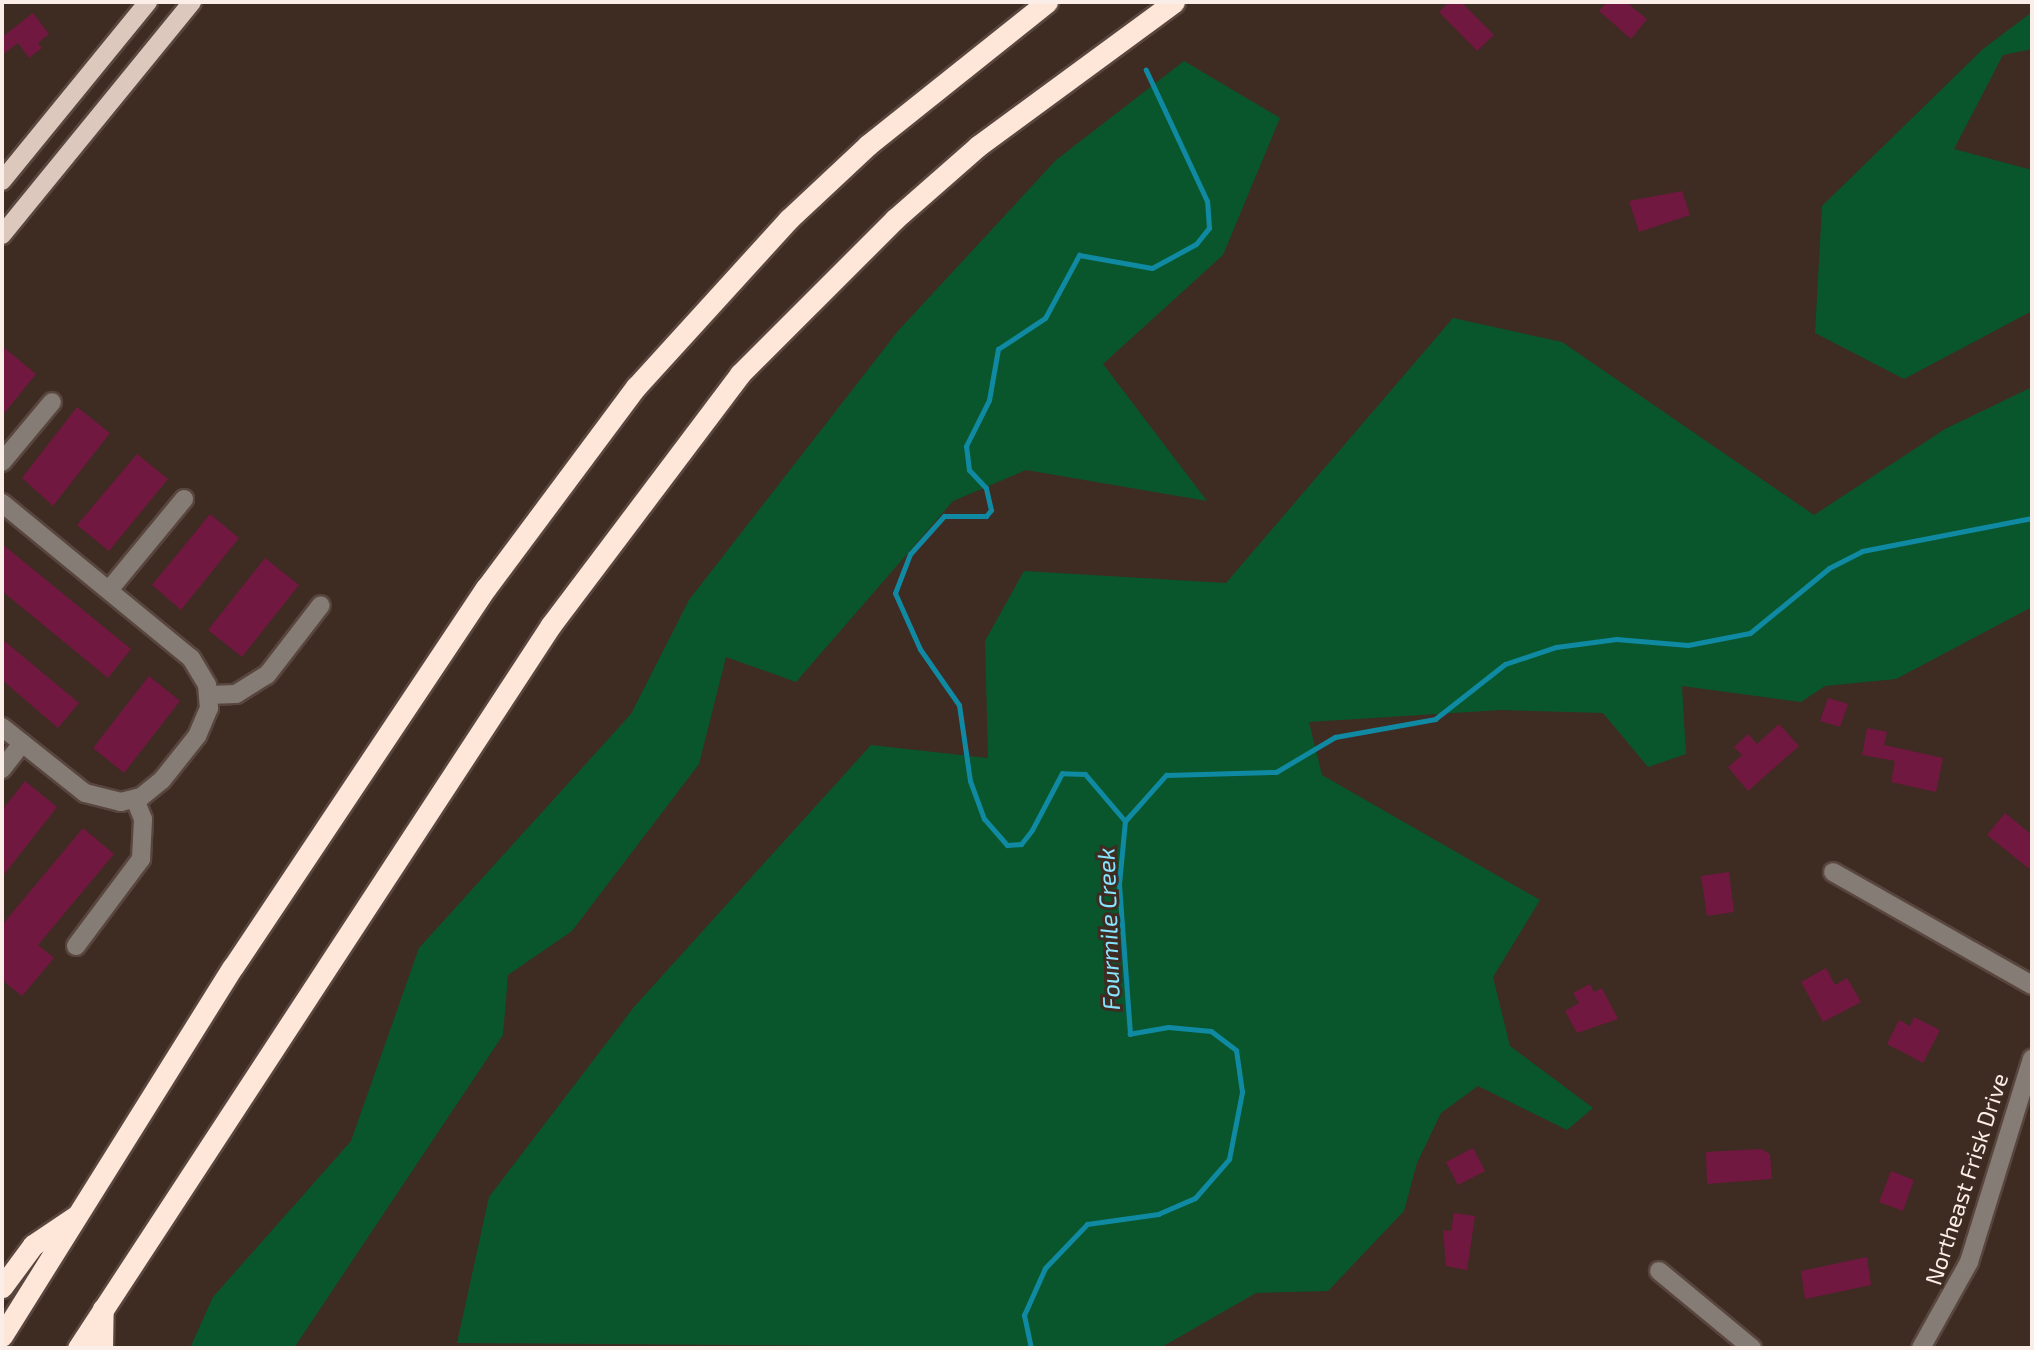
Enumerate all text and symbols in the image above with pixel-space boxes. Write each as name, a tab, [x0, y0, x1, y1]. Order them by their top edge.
water label: Fourmile Creek	[1091, 847, 1125, 1011]
street label: Northeast Frisk Drive	[1919, 1070, 2013, 1288]

